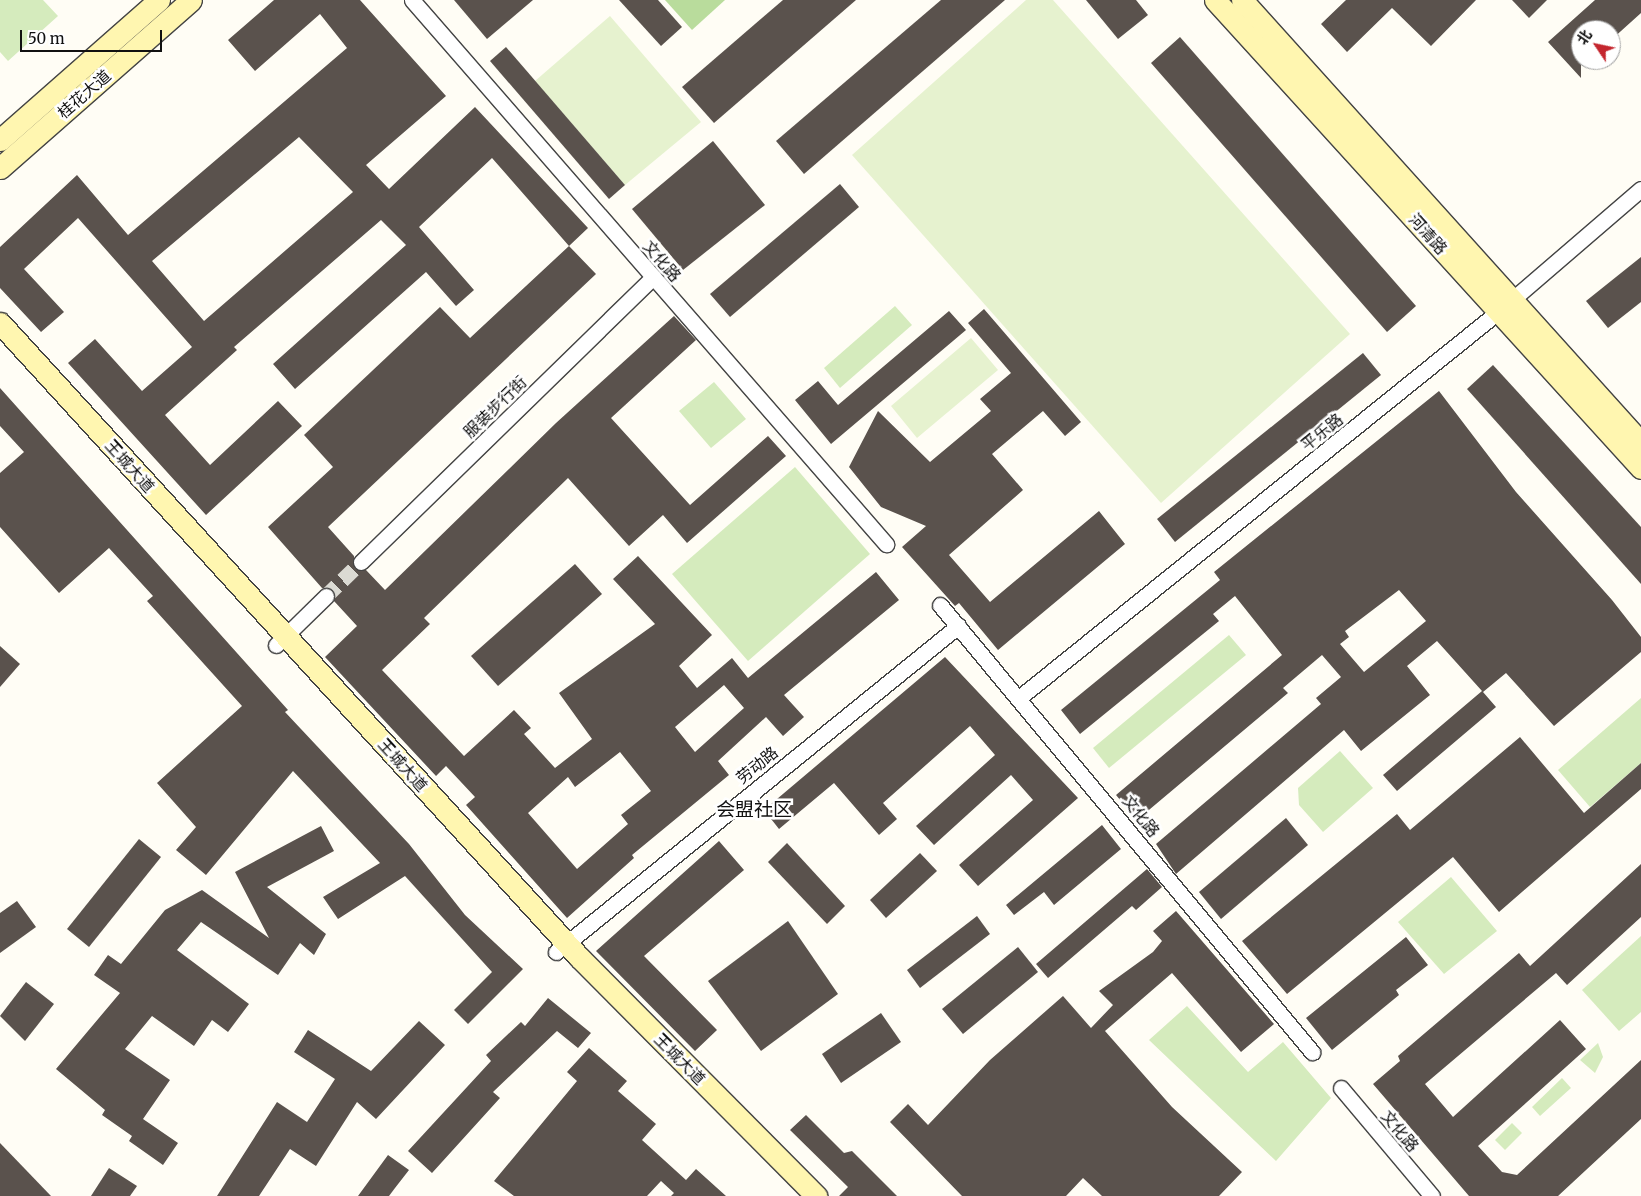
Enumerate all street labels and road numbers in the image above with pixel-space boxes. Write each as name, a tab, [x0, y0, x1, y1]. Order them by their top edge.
street label: 桂花大道	[54, 66, 114, 122]
street label: 河清路	[1405, 210, 1451, 258]
street label: 文化路	[639, 237, 685, 285]
street label: 服装步行街	[460, 372, 530, 442]
street label: 平乐路	[1297, 409, 1347, 455]
street label: 王城大道	[101, 436, 159, 496]
street label: 王城大道	[374, 735, 432, 795]
street label: 劳动路	[732, 742, 782, 788]
street label: 文化路	[1118, 791, 1164, 841]
street label: 王城大道	[651, 1030, 709, 1088]
street label: 文化路	[1377, 1106, 1423, 1156]

